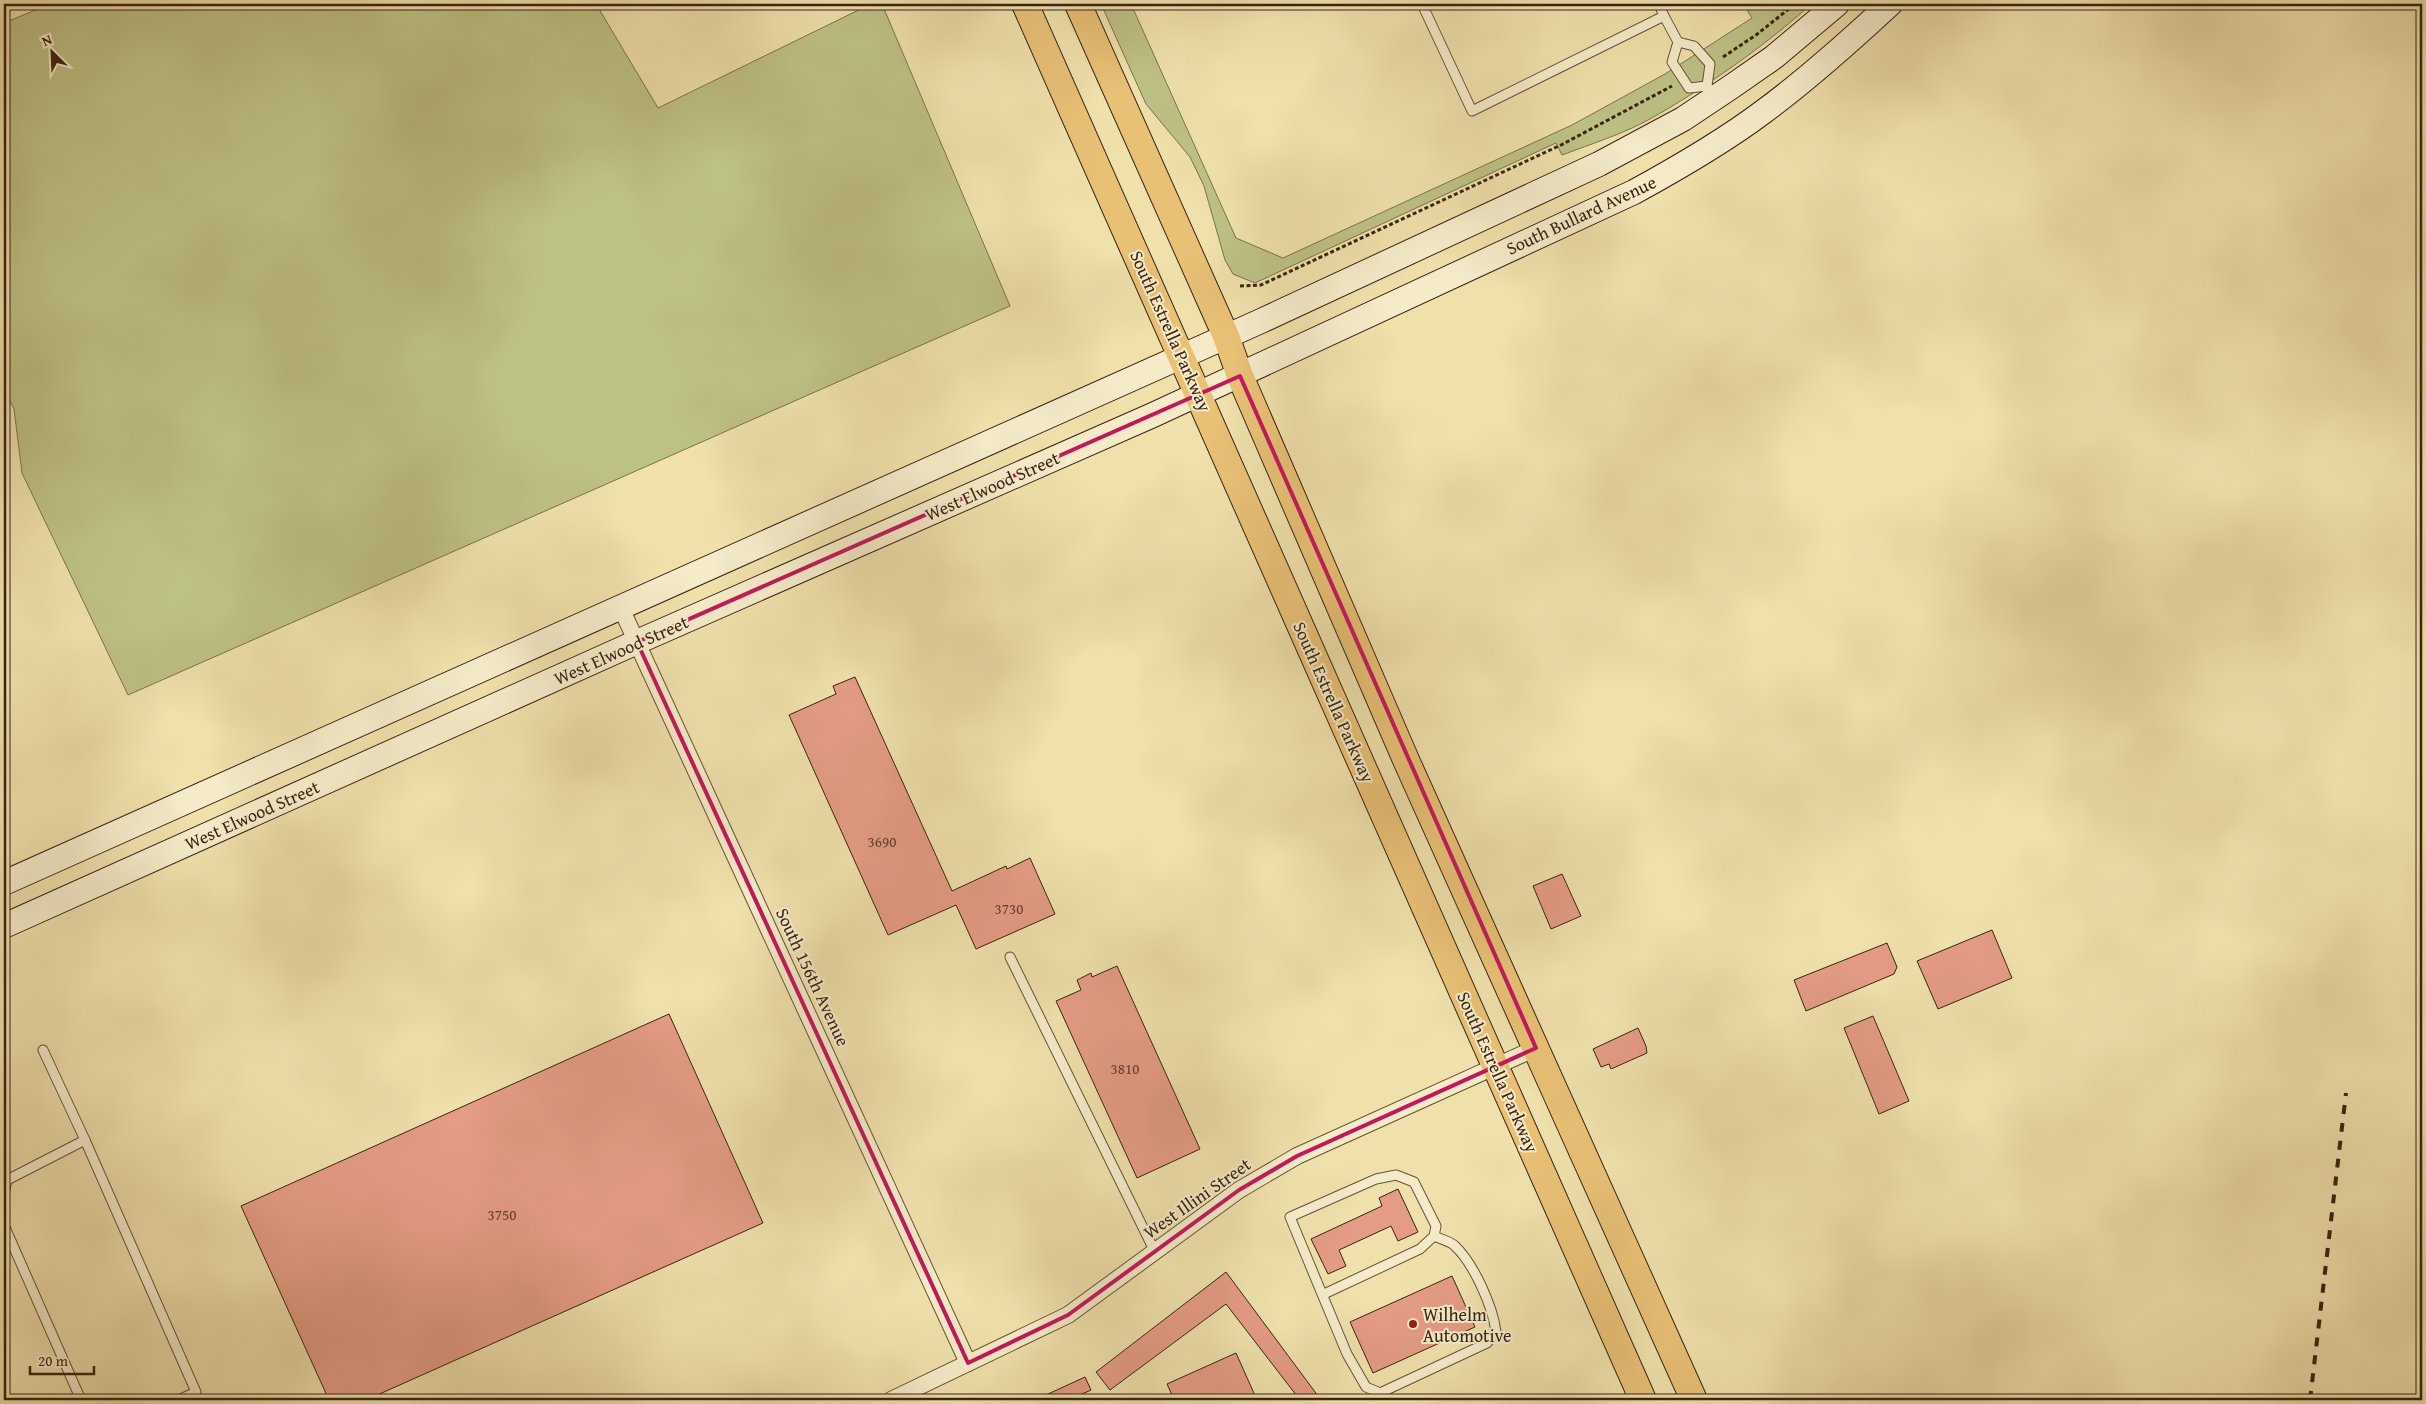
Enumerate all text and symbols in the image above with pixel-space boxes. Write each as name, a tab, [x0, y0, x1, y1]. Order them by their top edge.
north arrow	[28, 28, 78, 78]
text: N	[38, 29, 56, 51]
street label: South Bullard Avenue	[1502, 168, 1660, 262]
street label: South Estrella Parkway	[1123, 246, 1219, 416]
street label: West Elwood Street	[920, 444, 1064, 528]
street label: West Elwood Street	[549, 608, 693, 692]
street label: South Estrella Parkway	[1286, 617, 1382, 787]
street label: West Elwood Street	[180, 773, 324, 857]
house number: 3690	[868, 831, 896, 852]
house number: 3730	[995, 898, 1023, 919]
street label: South 156th Avenue	[769, 903, 857, 1051]
street label: South Estrella Parkway	[1450, 987, 1546, 1157]
house number: 3810	[1111, 1058, 1139, 1079]
street label: West Illini Street	[1138, 1150, 1257, 1245]
house number: 3750	[488, 1204, 516, 1225]
place label: Wilhelm Automotive	[1423, 1301, 1511, 1349]
marker: Wilhelm Automotive	[1407, 1318, 1419, 1330]
scale bar	[30, 1344, 94, 1376]
text: 20 m	[38, 1350, 69, 1371]

